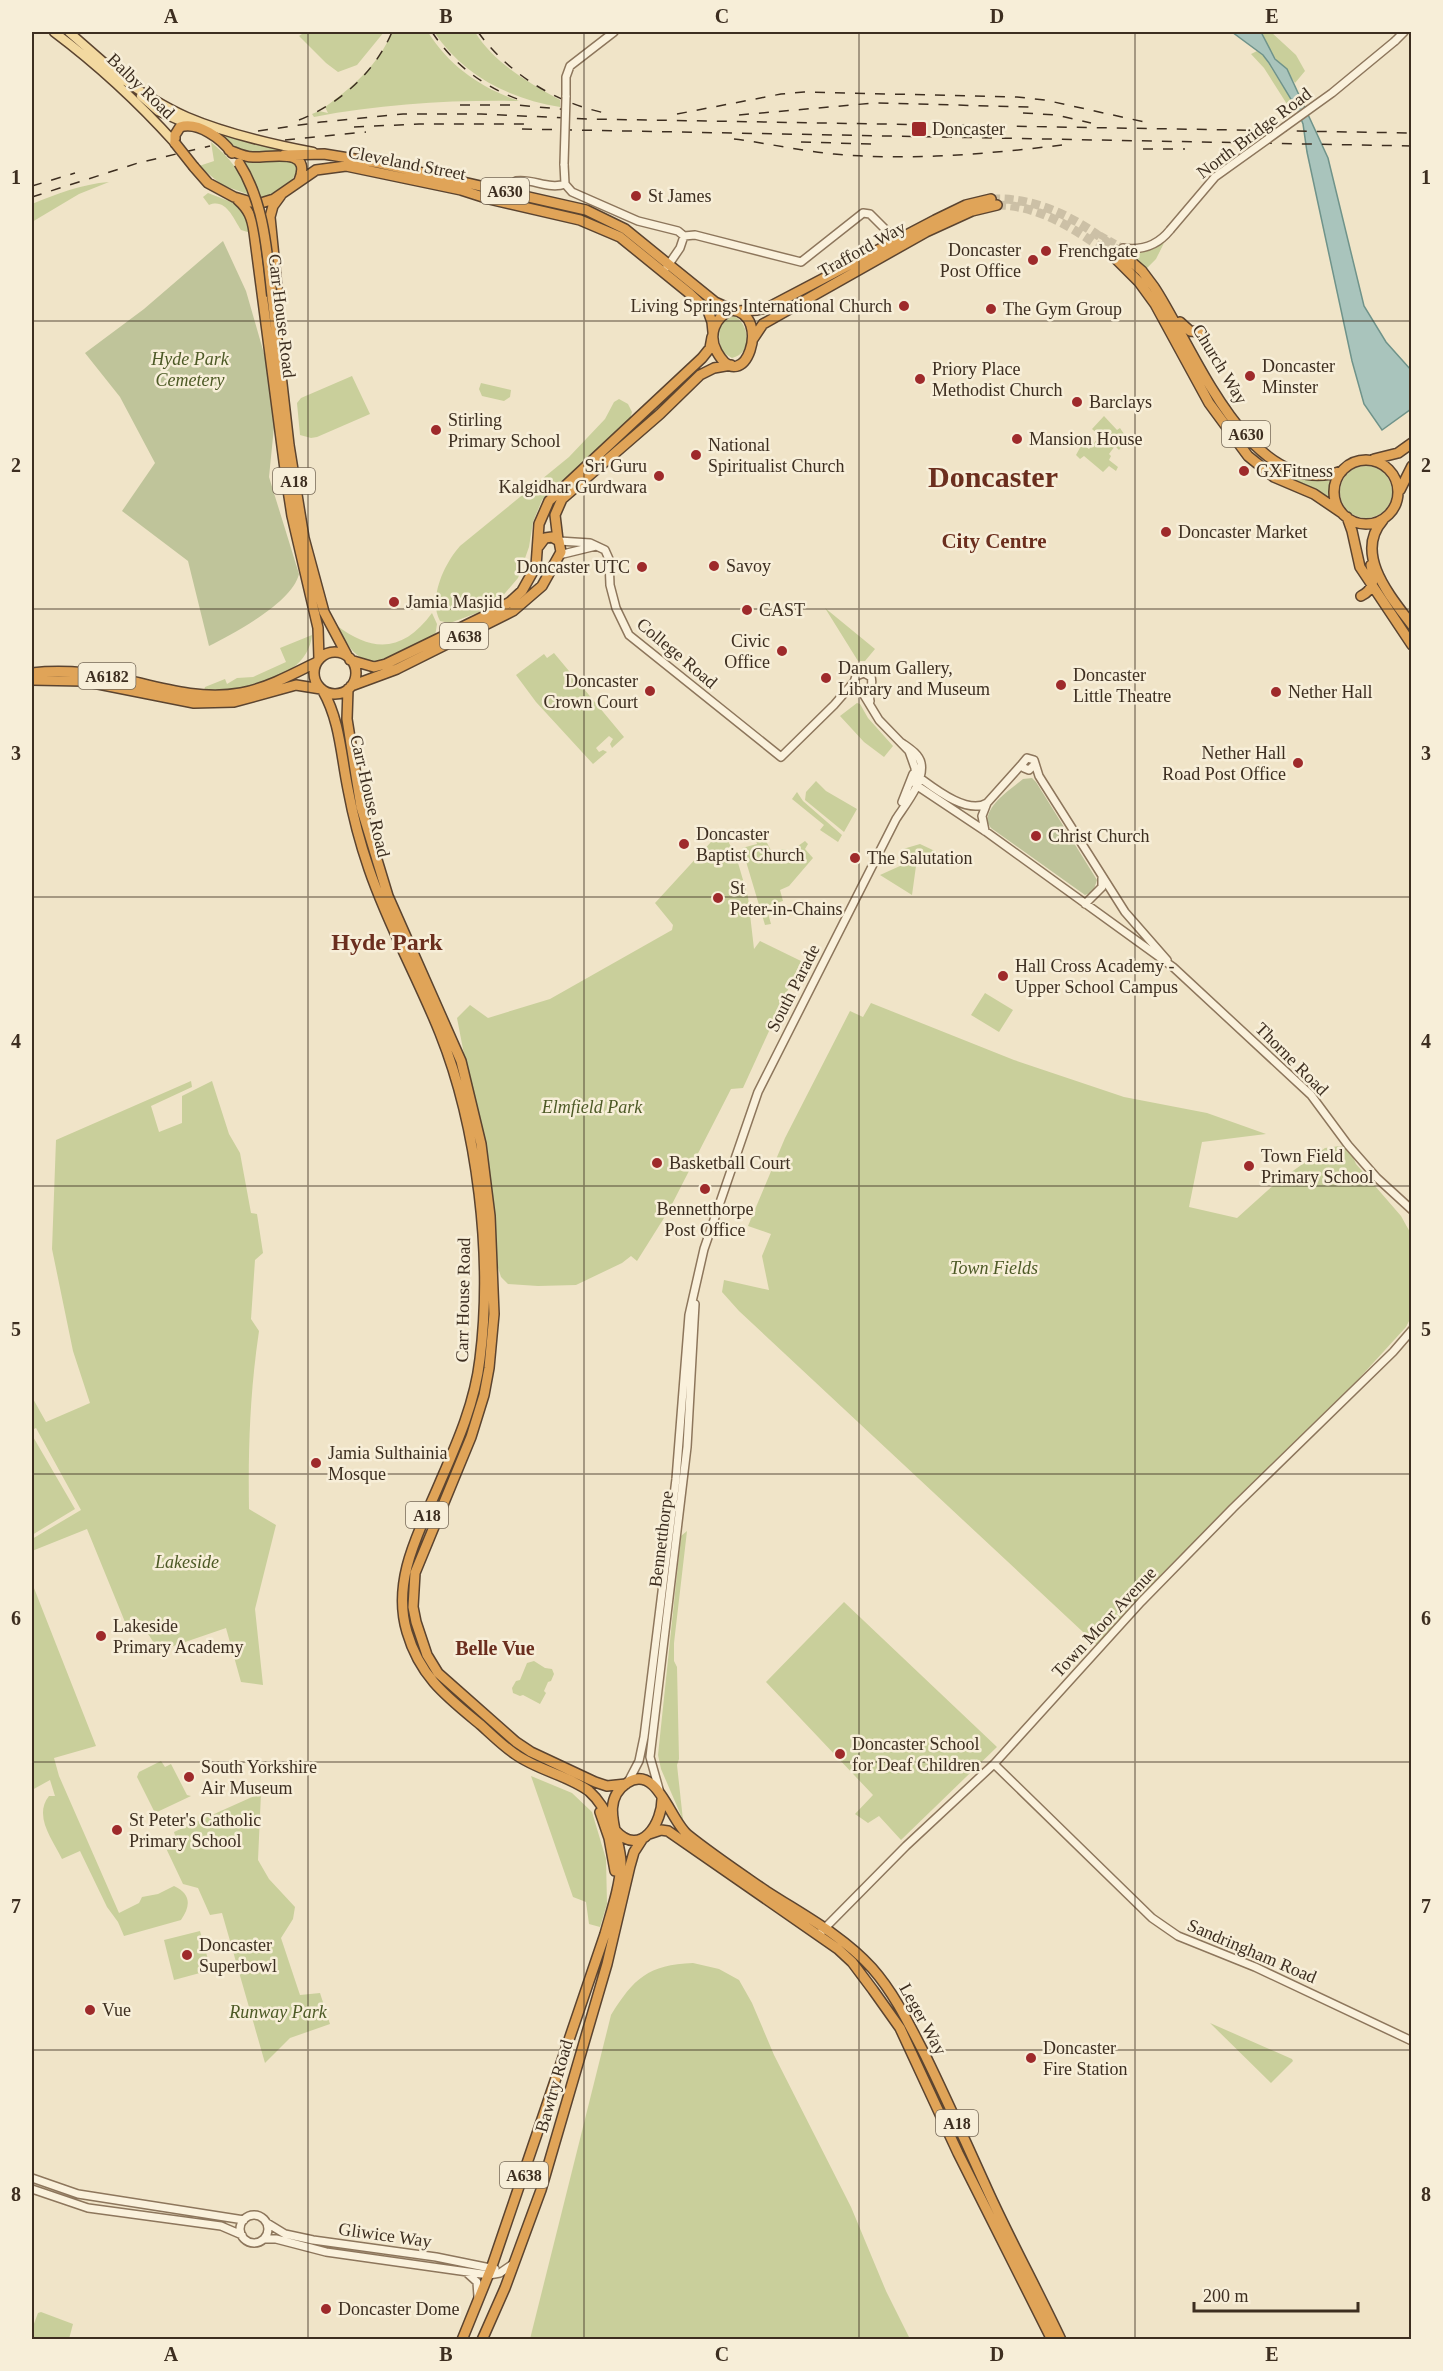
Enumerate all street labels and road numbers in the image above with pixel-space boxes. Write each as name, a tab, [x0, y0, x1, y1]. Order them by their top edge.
street label: Balby Road	[103, 49, 179, 123]
street label: North Bridge Road	[1193, 83, 1315, 183]
street label: Cleveland Street	[346, 142, 468, 184]
road number: A630	[481, 178, 529, 204]
street label: Trafford Way	[815, 217, 909, 281]
street label: Carr House Road	[264, 253, 300, 379]
street label: Church Way	[1188, 320, 1252, 408]
road number: A630	[1222, 421, 1270, 447]
road number: A18	[273, 468, 315, 494]
street label: College Road	[633, 614, 721, 692]
road number: A638	[440, 623, 488, 649]
road number: A6182	[78, 663, 136, 689]
street label: Carr House Road	[346, 733, 394, 859]
street label: South Parade	[762, 941, 824, 1035]
street label: Thorne Road	[1252, 1019, 1332, 1099]
street label: Carr House Road	[452, 1237, 474, 1363]
street label: Bennetthorpe	[645, 1490, 677, 1588]
road number: A18	[406, 1502, 448, 1528]
street label: Town Moor Avenue	[1048, 1563, 1160, 1681]
street label: Sandringham Road	[1184, 1915, 1320, 1987]
street label: Leger Way	[895, 1980, 951, 2058]
street label: Bawtry Road	[531, 2037, 577, 2135]
road number: A18	[936, 2110, 978, 2136]
road number: A638	[500, 2162, 548, 2188]
street label: Gliwice Way	[337, 2219, 433, 2251]

